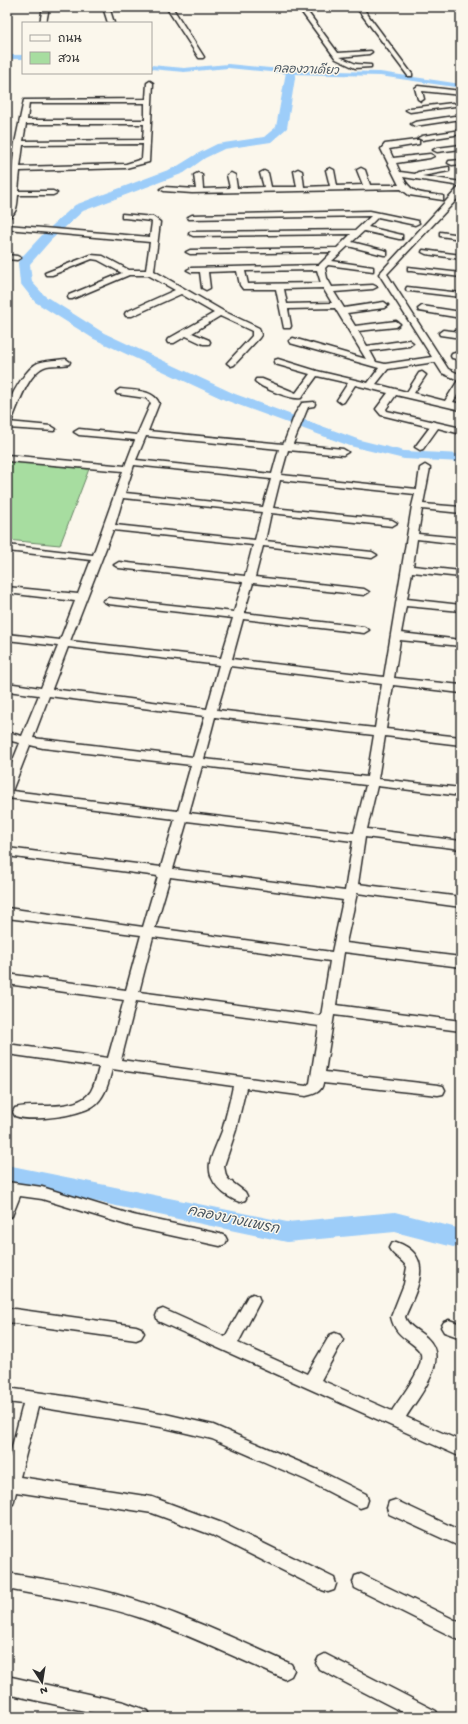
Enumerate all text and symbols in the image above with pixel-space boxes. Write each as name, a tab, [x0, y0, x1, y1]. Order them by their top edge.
legend	[22, 22, 152, 74]
text: ถนน	[58, 33, 82, 47]
text: สวน	[58, 53, 79, 67]
water label: คลองวาเดียว	[273, 60, 340, 79]
water label: คลองบางแพรก	[186, 1203, 281, 1239]
north arrow	[22, 1662, 62, 1702]
text: N	[39, 1683, 48, 1696]

